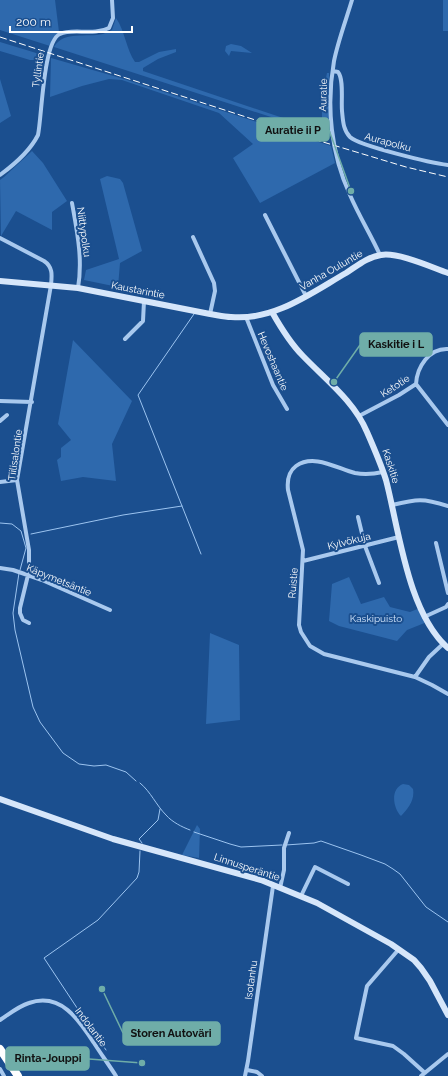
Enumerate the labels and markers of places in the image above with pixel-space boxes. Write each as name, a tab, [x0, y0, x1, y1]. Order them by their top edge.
callout: Auratie ii P	[257, 118, 329, 141]
callout: Kaskitie i L	[360, 333, 432, 356]
callout: Storen Autoväri	[123, 1022, 220, 1045]
callout: Rinta-Jouppi	[6, 1047, 89, 1070]

